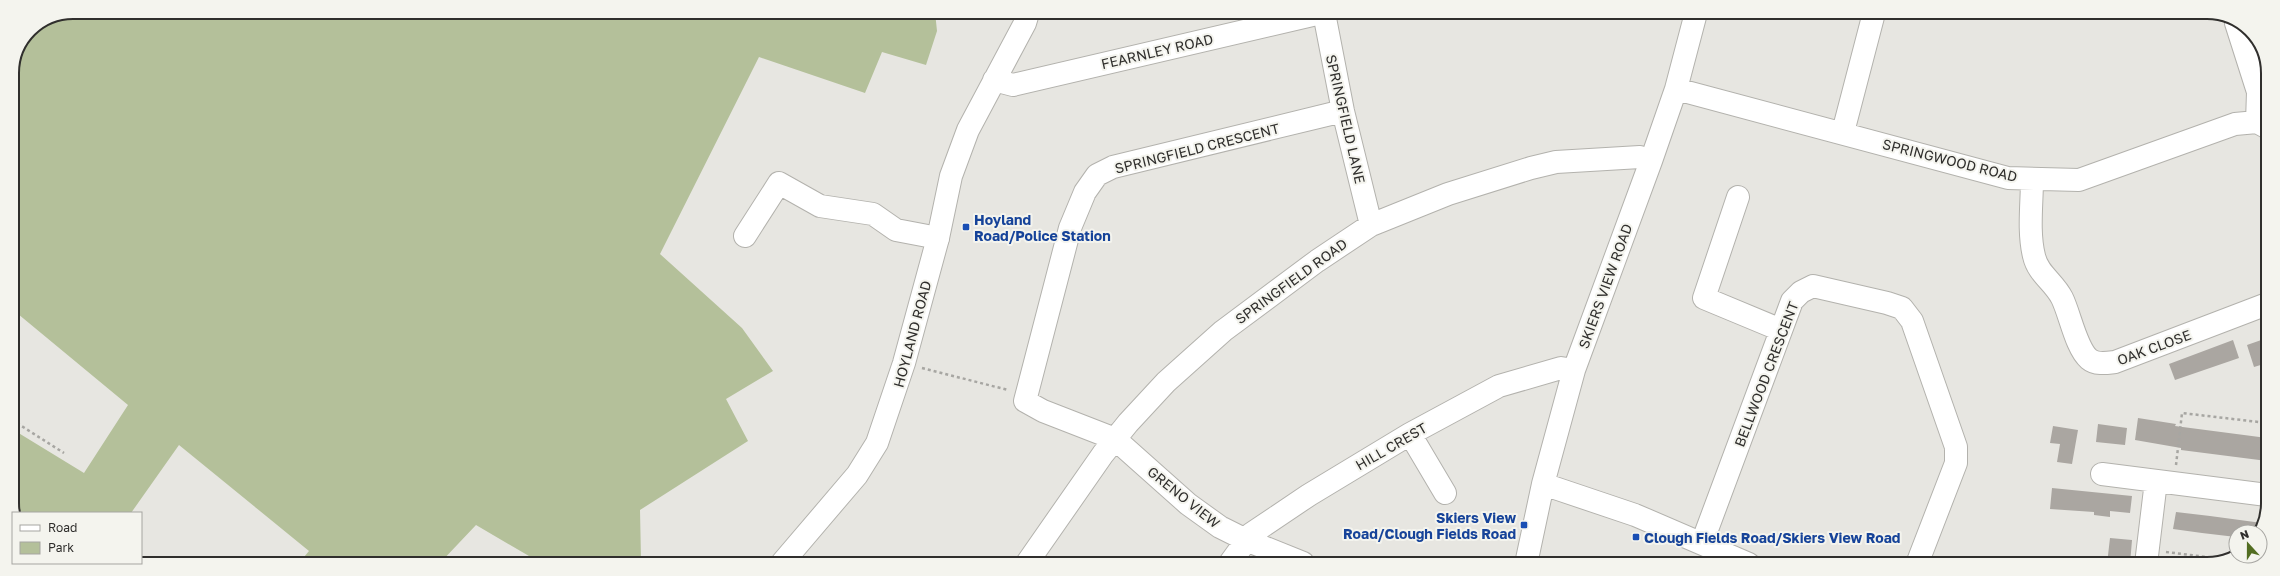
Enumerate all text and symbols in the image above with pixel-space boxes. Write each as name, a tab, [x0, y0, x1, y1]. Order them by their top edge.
street label: FEARNLEY ROAD	[1099, 30, 1215, 72]
street label: SPRINGFIELD LANE	[1323, 53, 1369, 185]
street label: SPRINGFIELD CRESCENT	[1113, 119, 1281, 177]
street label: SPRINGWOOD ROAD	[1881, 135, 2019, 185]
place label: Hoyland Road/Police Station	[974, 211, 1111, 244]
street label: SKIERS VIEW ROAD	[1575, 221, 1635, 351]
marker: Hoyland Road/Police Station	[961, 222, 971, 232]
street label: SPRINGFIELD ROAD	[1232, 235, 1350, 327]
street label: HOYLAND ROAD	[890, 279, 934, 389]
street label: BELLWOOD CRESCENT	[1730, 299, 1802, 449]
street label: OAK CLOSE	[2115, 326, 2193, 368]
street label: HILL CREST	[1352, 419, 1430, 473]
street label: GRENO VIEW	[1144, 463, 1224, 532]
place label: Skiers View Road/Clough Fields Road	[1343, 509, 1516, 542]
legend	[12, 512, 142, 564]
text: Road	[48, 520, 77, 535]
marker: Skiers View Road/Clough Fields Road	[1519, 520, 1529, 530]
north arrow	[2228, 524, 2268, 564]
text: N	[2238, 527, 2250, 542]
place label: Clough Fields Road/Skiers View Road	[1644, 529, 1900, 546]
marker: Clough Fields Road/Skiers View Road	[1631, 532, 1641, 542]
text: Park	[48, 540, 74, 555]

